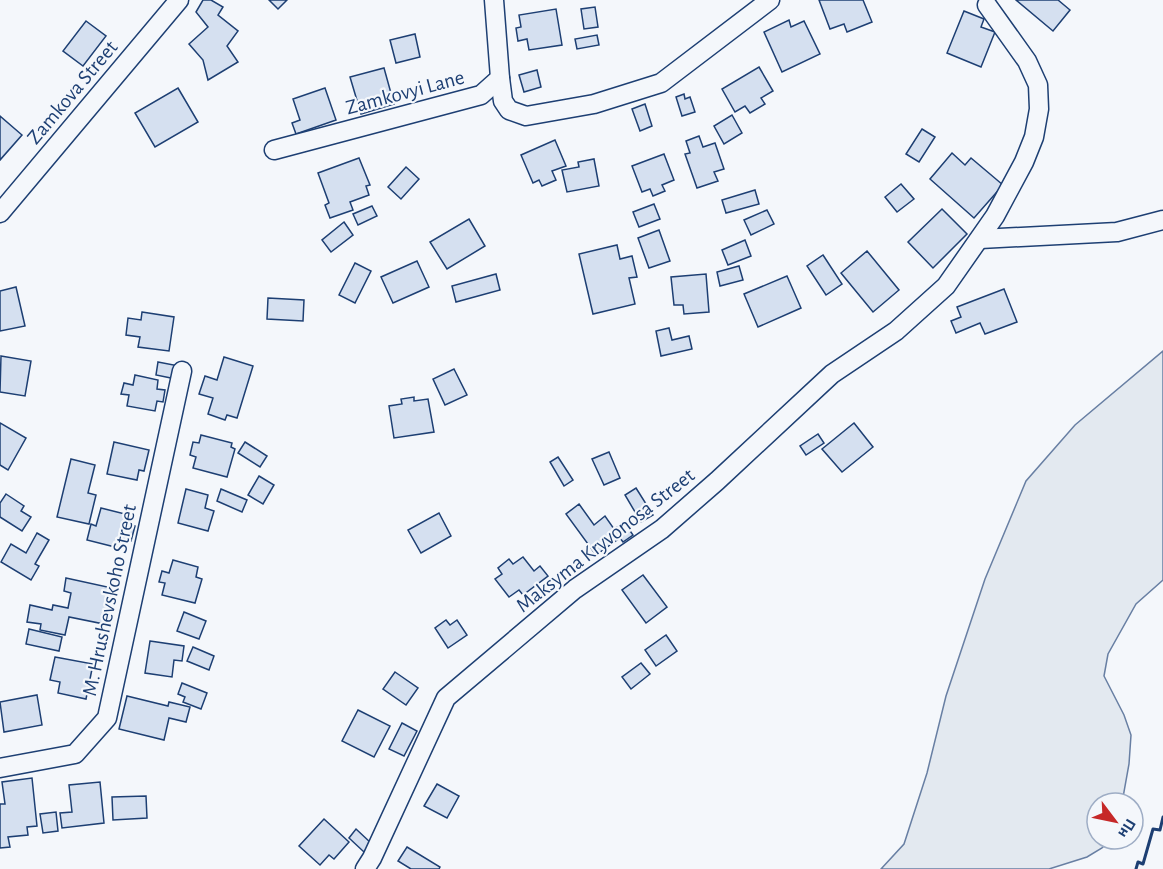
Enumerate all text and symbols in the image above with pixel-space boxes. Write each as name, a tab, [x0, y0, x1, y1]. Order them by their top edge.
street label: Zamkova Street	[23, 36, 122, 148]
street label: Zamkovyi Lane	[344, 67, 467, 118]
street label: Maksyma Kryvonosa Street	[512, 464, 699, 616]
street label: M. Hrushevskoho Street	[79, 502, 140, 698]
north arrow	[1085, 791, 1145, 851]
text: Пн	[1115, 816, 1139, 841]

